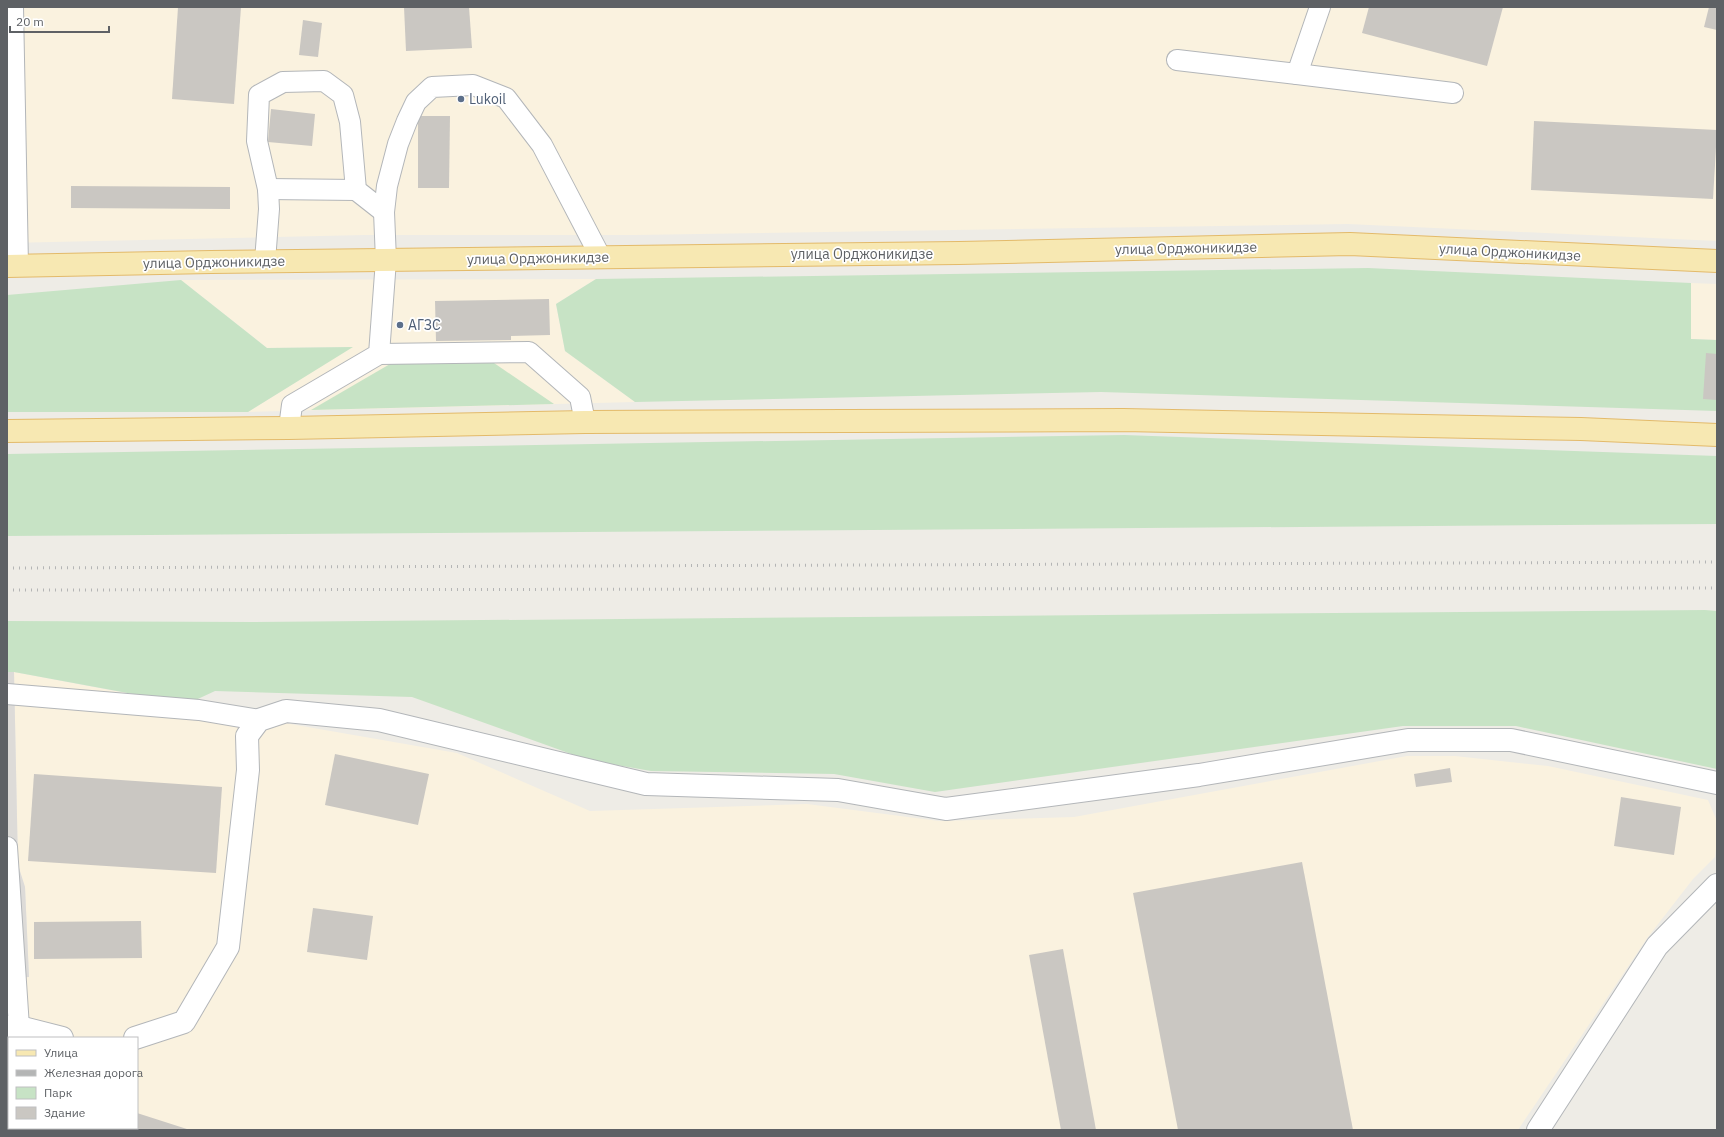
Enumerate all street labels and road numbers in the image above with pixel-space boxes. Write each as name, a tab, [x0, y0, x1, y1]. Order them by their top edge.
street label: улица Орджоникидзе	[1115, 238, 1258, 258]
street label: улица Орджоникидзе	[1438, 239, 1582, 265]
street label: улица Орджоникидзе	[791, 245, 933, 263]
street label: улица Орджоникидзе	[467, 248, 610, 268]
street label: улица Орджоникидзе	[143, 252, 286, 272]

